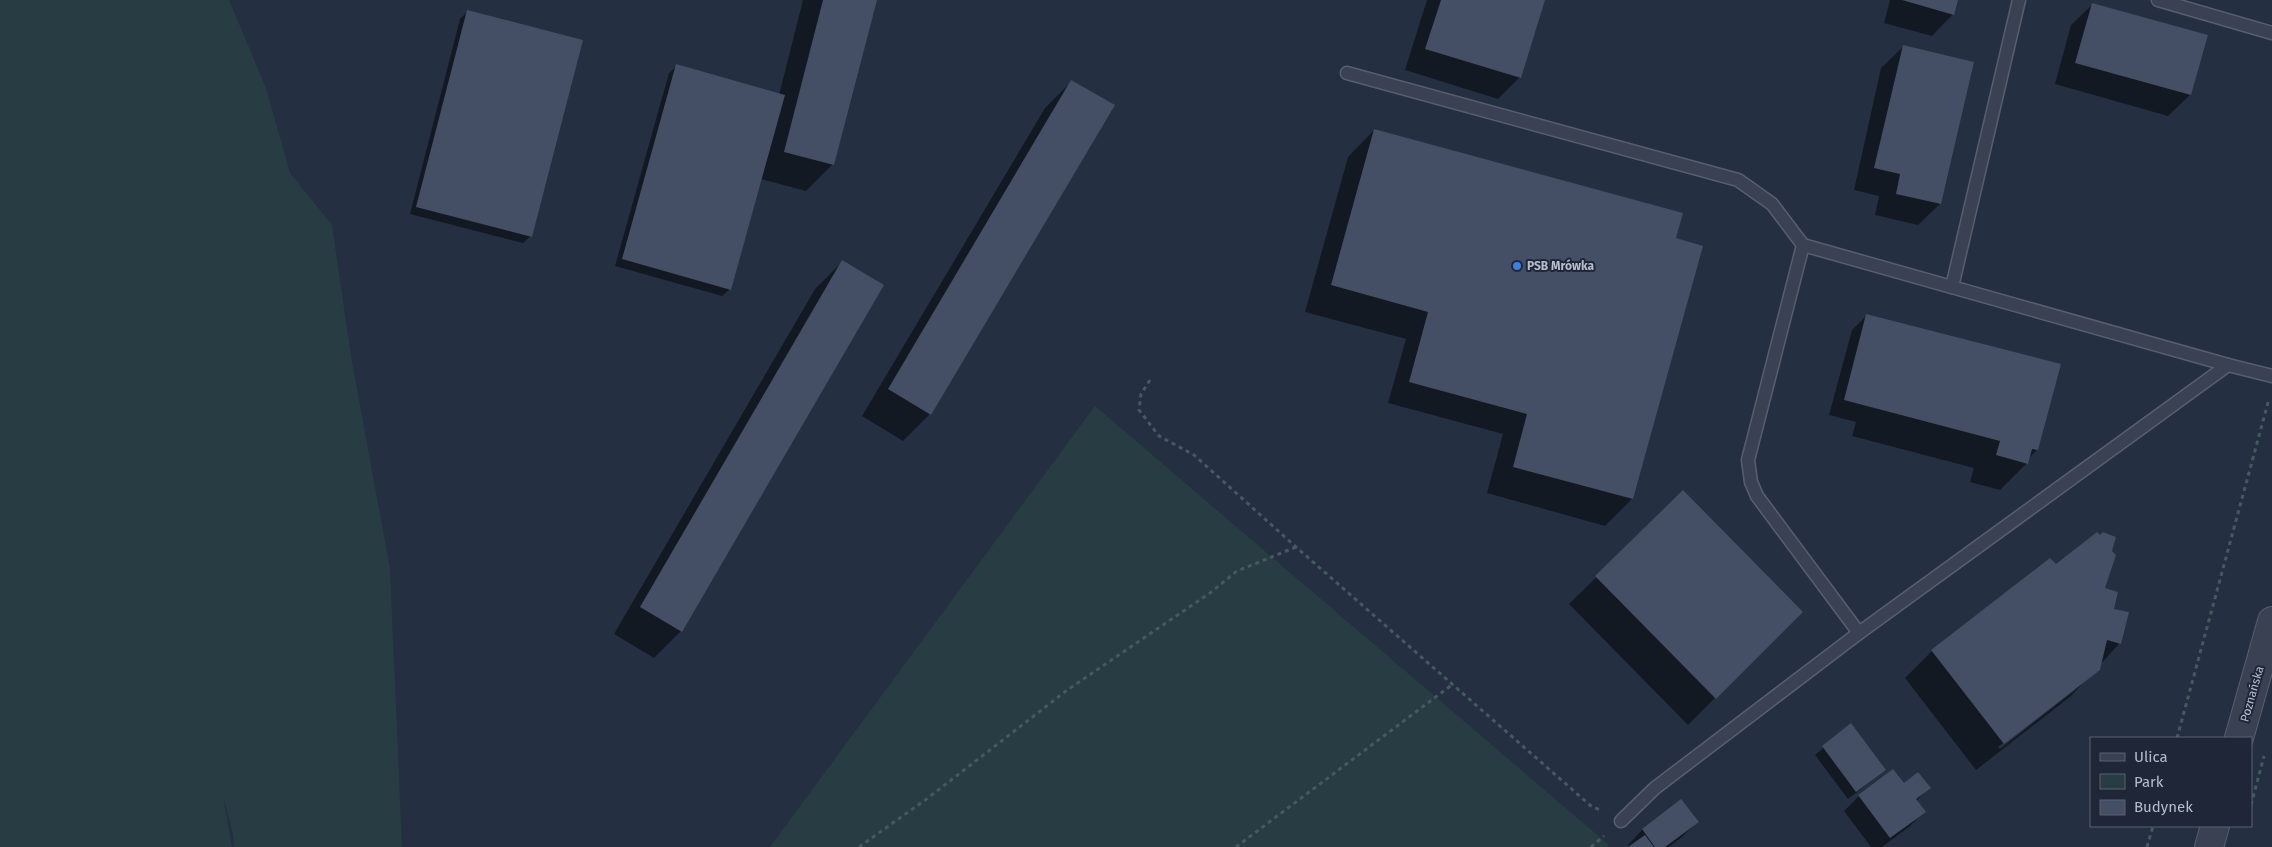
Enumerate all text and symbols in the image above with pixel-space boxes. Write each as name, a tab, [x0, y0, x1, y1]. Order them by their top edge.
place label: PSB Mrówka	[1527, 259, 1594, 273]
marker: PSB Mrówka	[1511, 260, 1523, 272]
street label: Poznańska	[2237, 664, 2267, 724]
legend	[2090, 737, 2252, 827]
text: Ulica	[2134, 748, 2168, 766]
text: Park	[2134, 773, 2164, 791]
text: Budynek	[2134, 798, 2193, 816]

